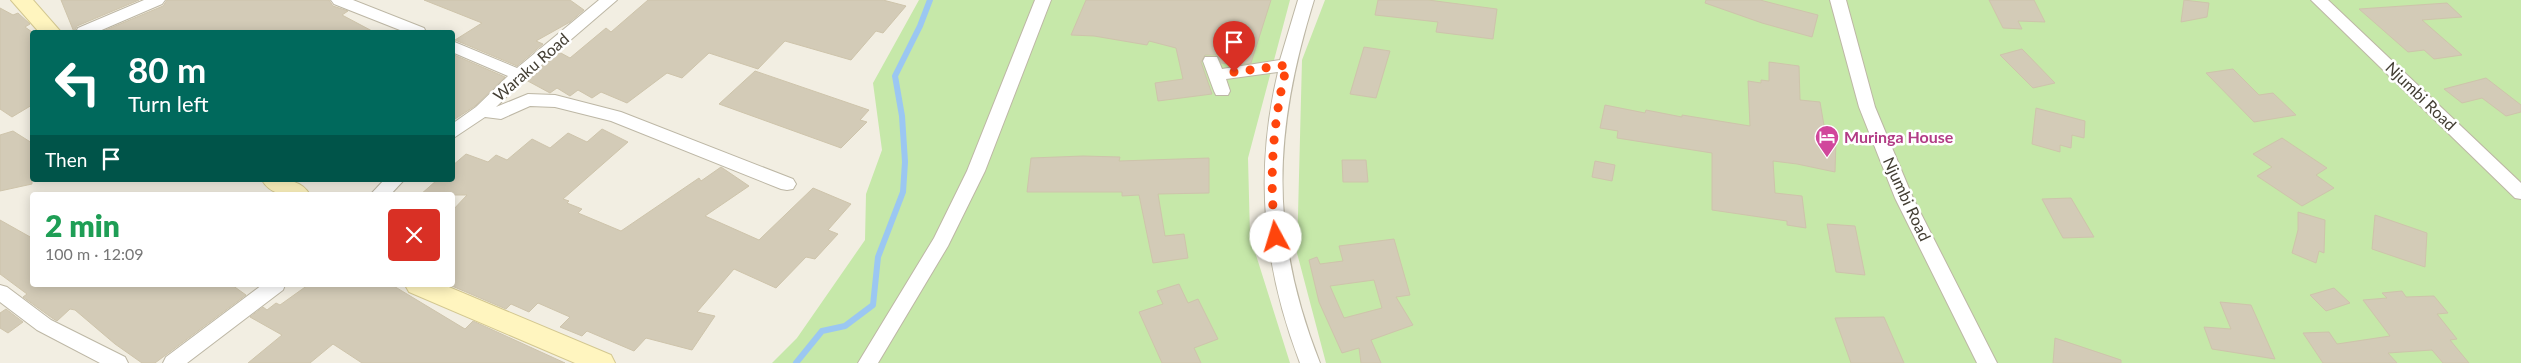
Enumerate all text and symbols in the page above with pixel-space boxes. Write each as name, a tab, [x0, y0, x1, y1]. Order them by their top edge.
pin	[1213, 21, 1255, 72]
icon: arrive	[1220, 28, 1248, 56]
street label: Waraku Road	[489, 29, 572, 105]
text: 80 m	[128, 48, 206, 90]
icon: left	[45, 50, 110, 115]
street label: Njumbi Road	[2382, 57, 2460, 134]
text: Turn left	[128, 90, 209, 117]
hotel icon: Muringa House	[1814, 124, 1840, 158]
place label: Muringa House	[1844, 127, 1954, 146]
icon: arrive	[97, 145, 125, 173]
text: Then	[45, 148, 87, 171]
street label: Njumbi Road	[1880, 154, 1935, 244]
text: 2 min	[45, 207, 120, 243]
button: close	[388, 209, 440, 261]
position arrow	[1249, 210, 1301, 262]
text: 100 m · 12:09	[45, 244, 144, 263]

